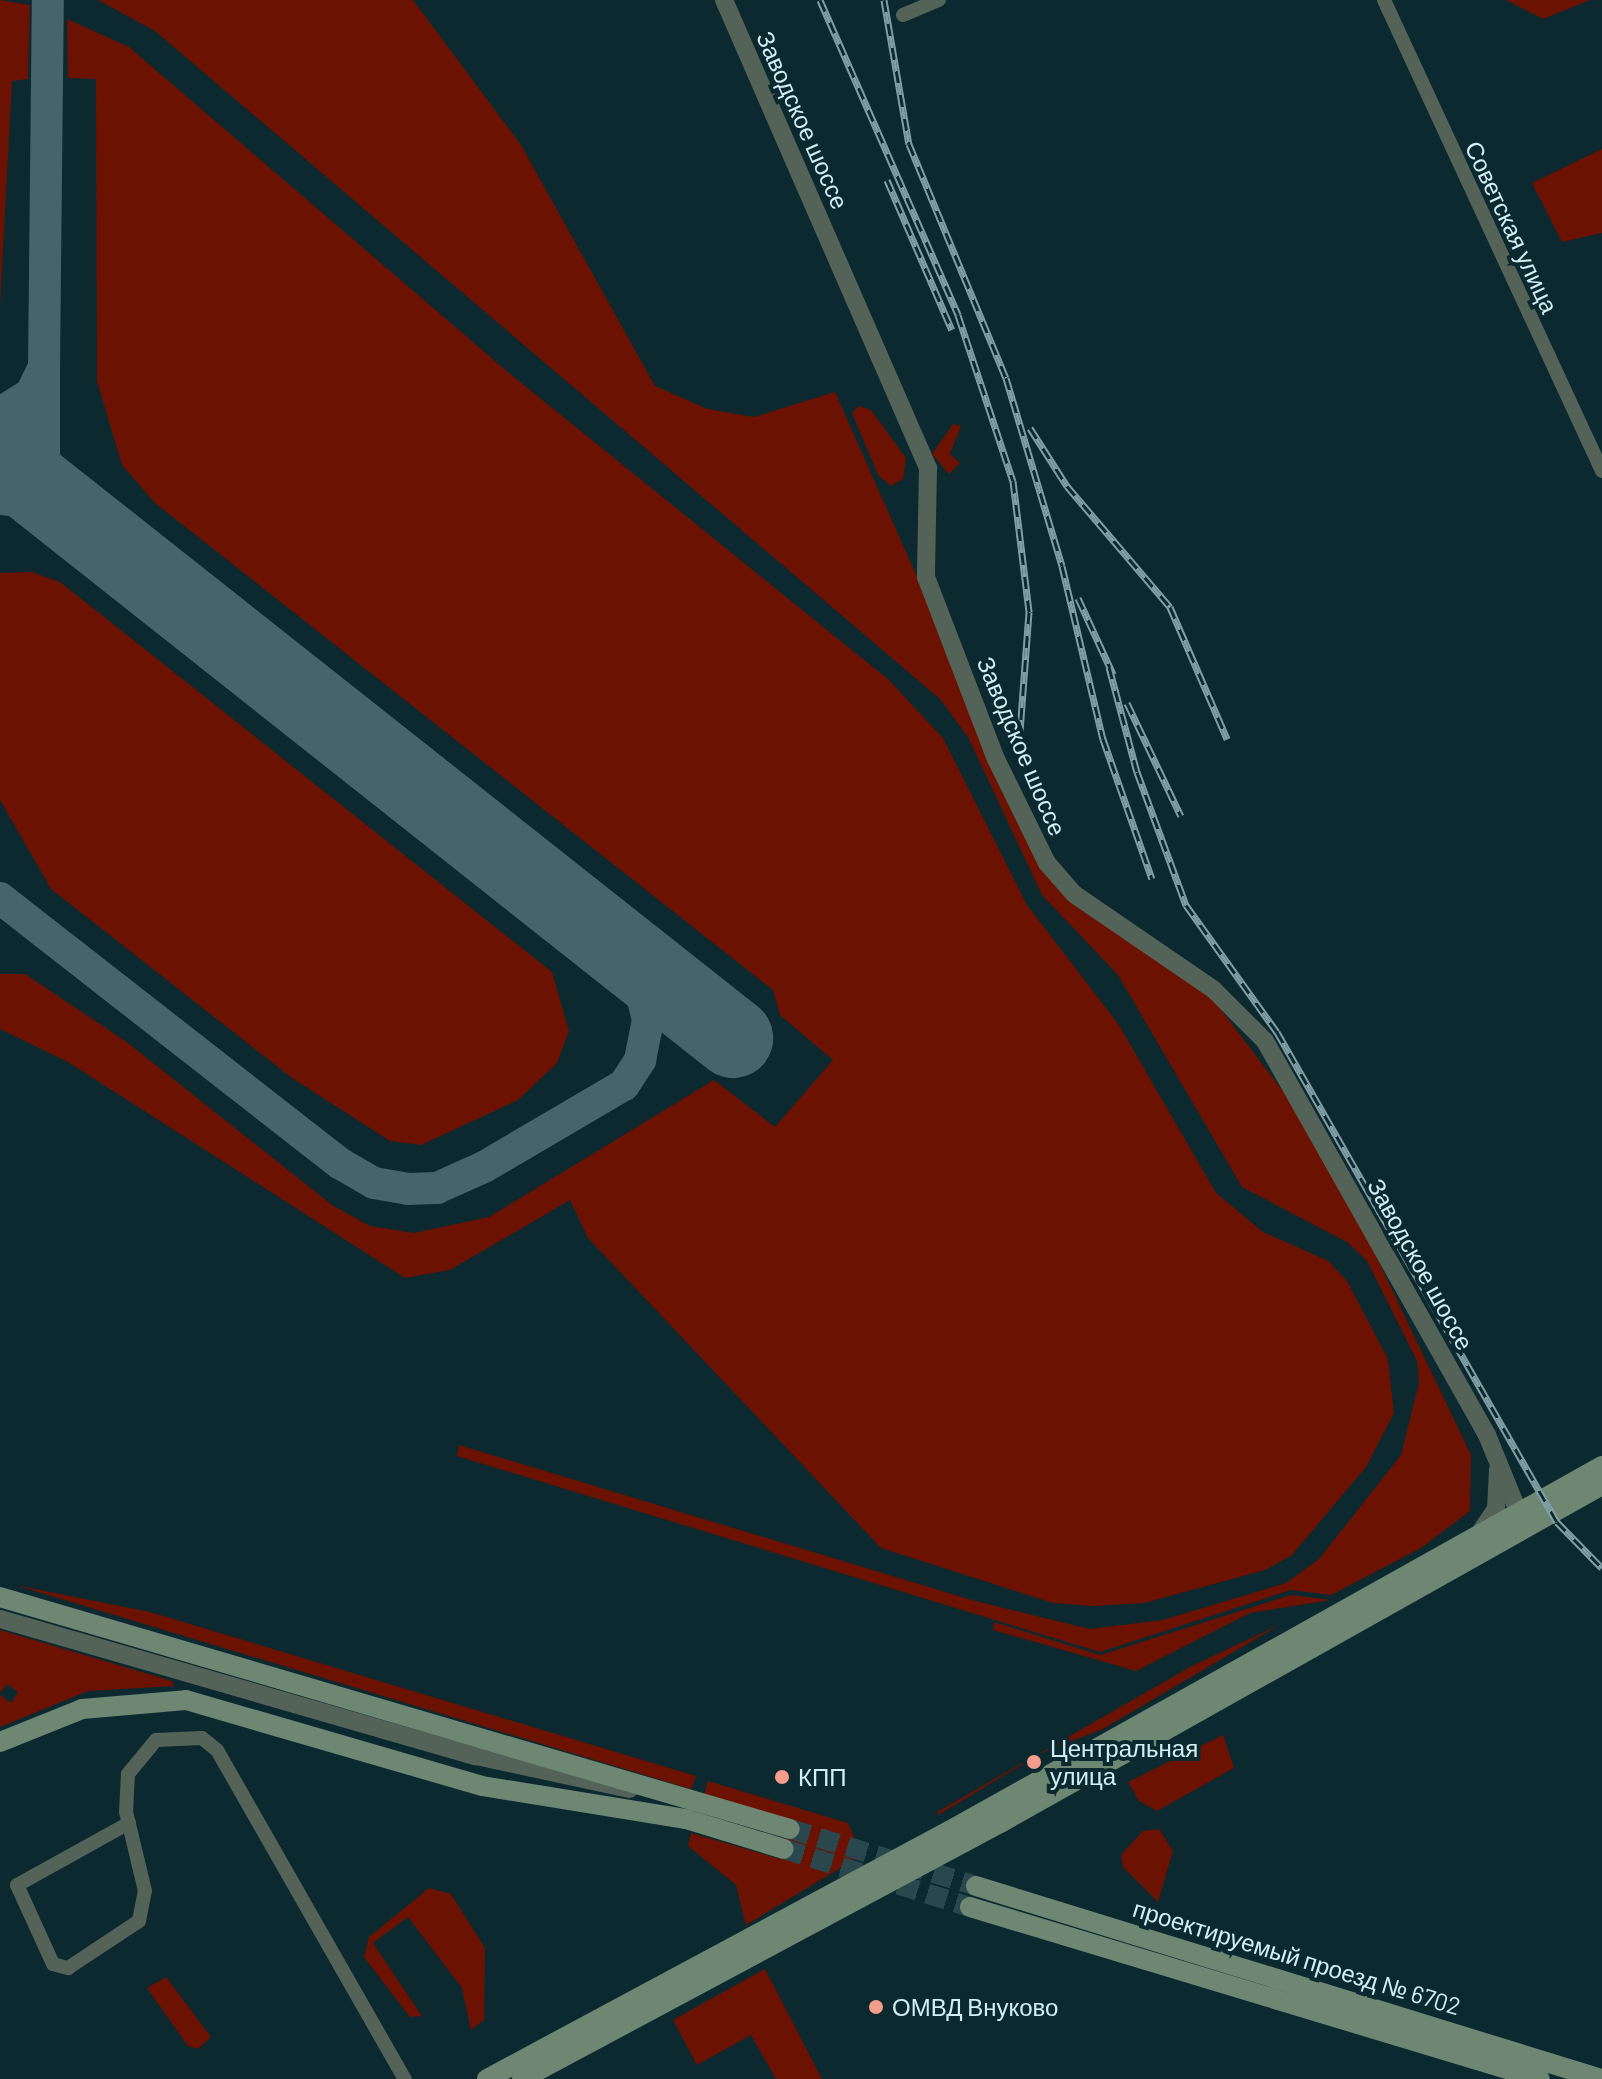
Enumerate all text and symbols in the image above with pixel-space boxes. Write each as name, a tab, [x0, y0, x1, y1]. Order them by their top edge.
street label: Заводское шоссе	[751, 27, 855, 213]
street label: Советская улица	[1460, 136, 1564, 318]
street label: Заводское шоссе	[971, 652, 1073, 840]
street label: Заводское шоссе	[1362, 1173, 1480, 1355]
place label: Центральная улица	[1050, 1734, 1198, 1790]
marker: Центральная улица	[1025, 1753, 1043, 1771]
place label: КПП	[798, 1763, 846, 1791]
marker: КПП	[773, 1768, 791, 1786]
street label: проектируемый проезд № 6702	[1130, 1893, 1464, 2021]
place label: ОМВД Внуково	[892, 1993, 1058, 2021]
marker: ОМВД Внуково	[867, 1998, 885, 2016]

